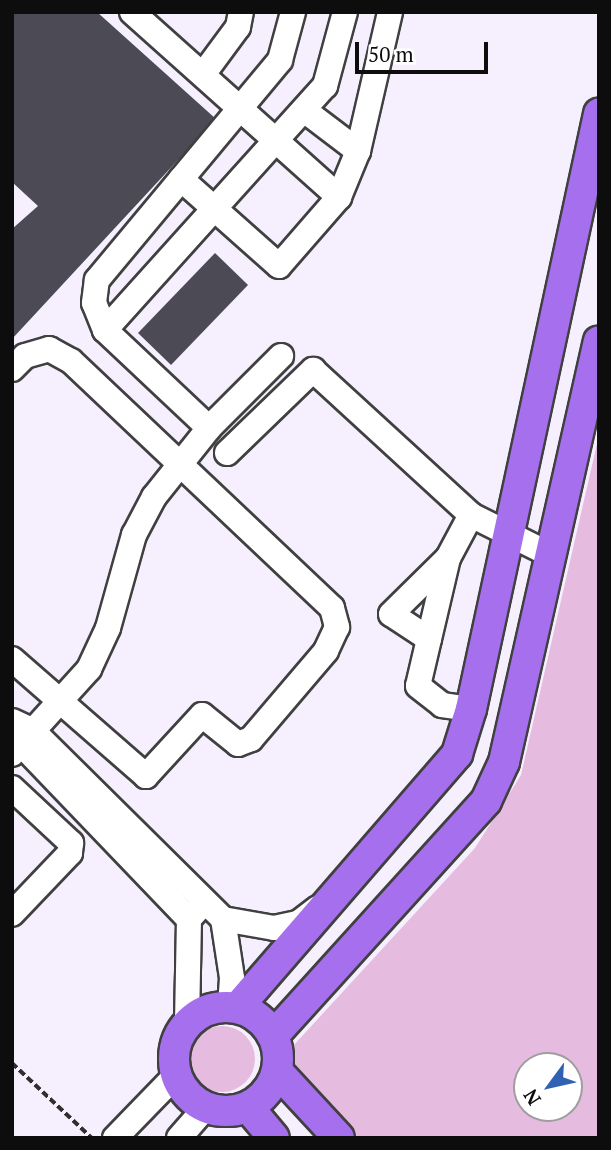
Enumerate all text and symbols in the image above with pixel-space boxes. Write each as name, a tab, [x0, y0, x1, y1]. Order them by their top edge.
scale bar	[359, 28, 492, 72]
text: 50 m	[368, 40, 414, 68]
north arrow	[513, 1052, 583, 1122]
text: N	[517, 1085, 546, 1110]

